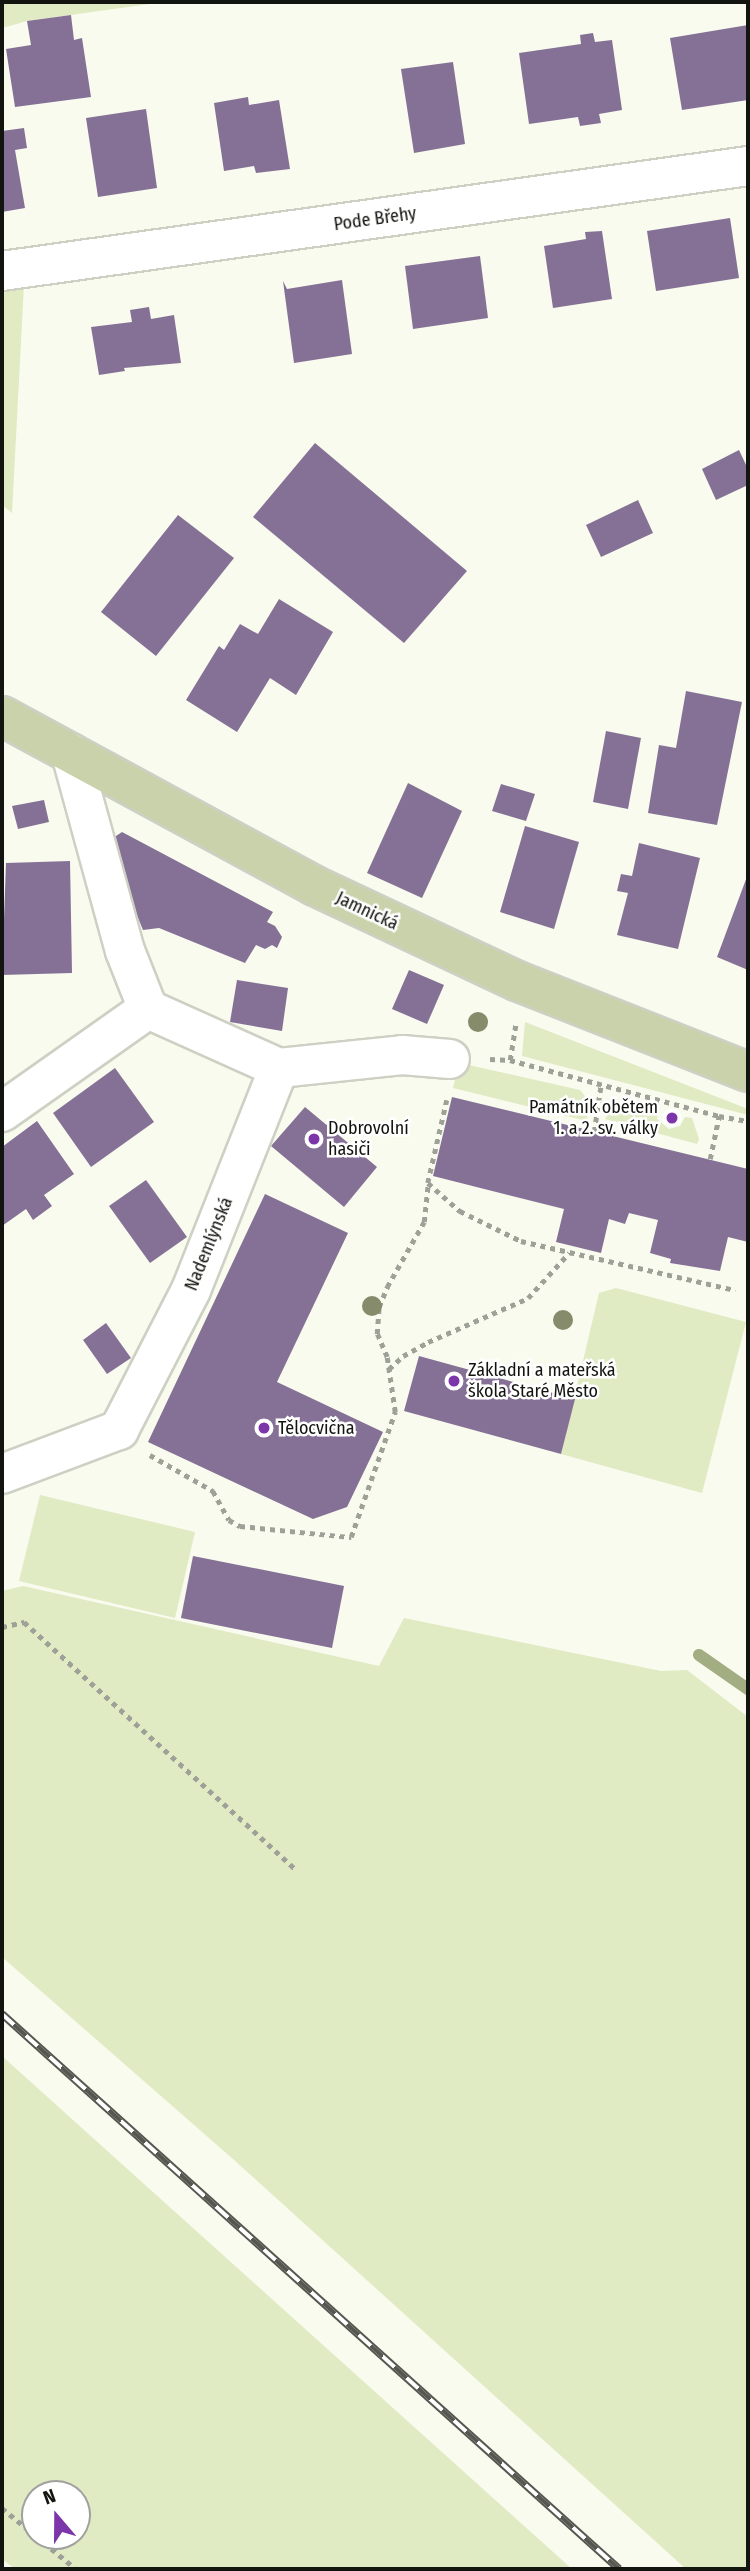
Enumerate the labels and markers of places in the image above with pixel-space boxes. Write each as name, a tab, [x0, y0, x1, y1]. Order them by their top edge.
place label: Památník obětem 1. a 2. sv. války	[529, 1097, 658, 1140]
marker: Památník obětem 1. a 2. sv. války	[664, 1110, 680, 1126]
place label: Dobrovolní hasiči	[328, 1118, 409, 1160]
marker: Dobrovolní hasiči	[306, 1131, 322, 1147]
place label: Základní a mateřská škola Staré Město	[468, 1360, 616, 1402]
marker: Základní a mateřská škola Staré Město	[446, 1373, 462, 1389]
place label: Tělocvična	[278, 1417, 355, 1439]
marker: Tělocvična	[256, 1420, 272, 1436]

